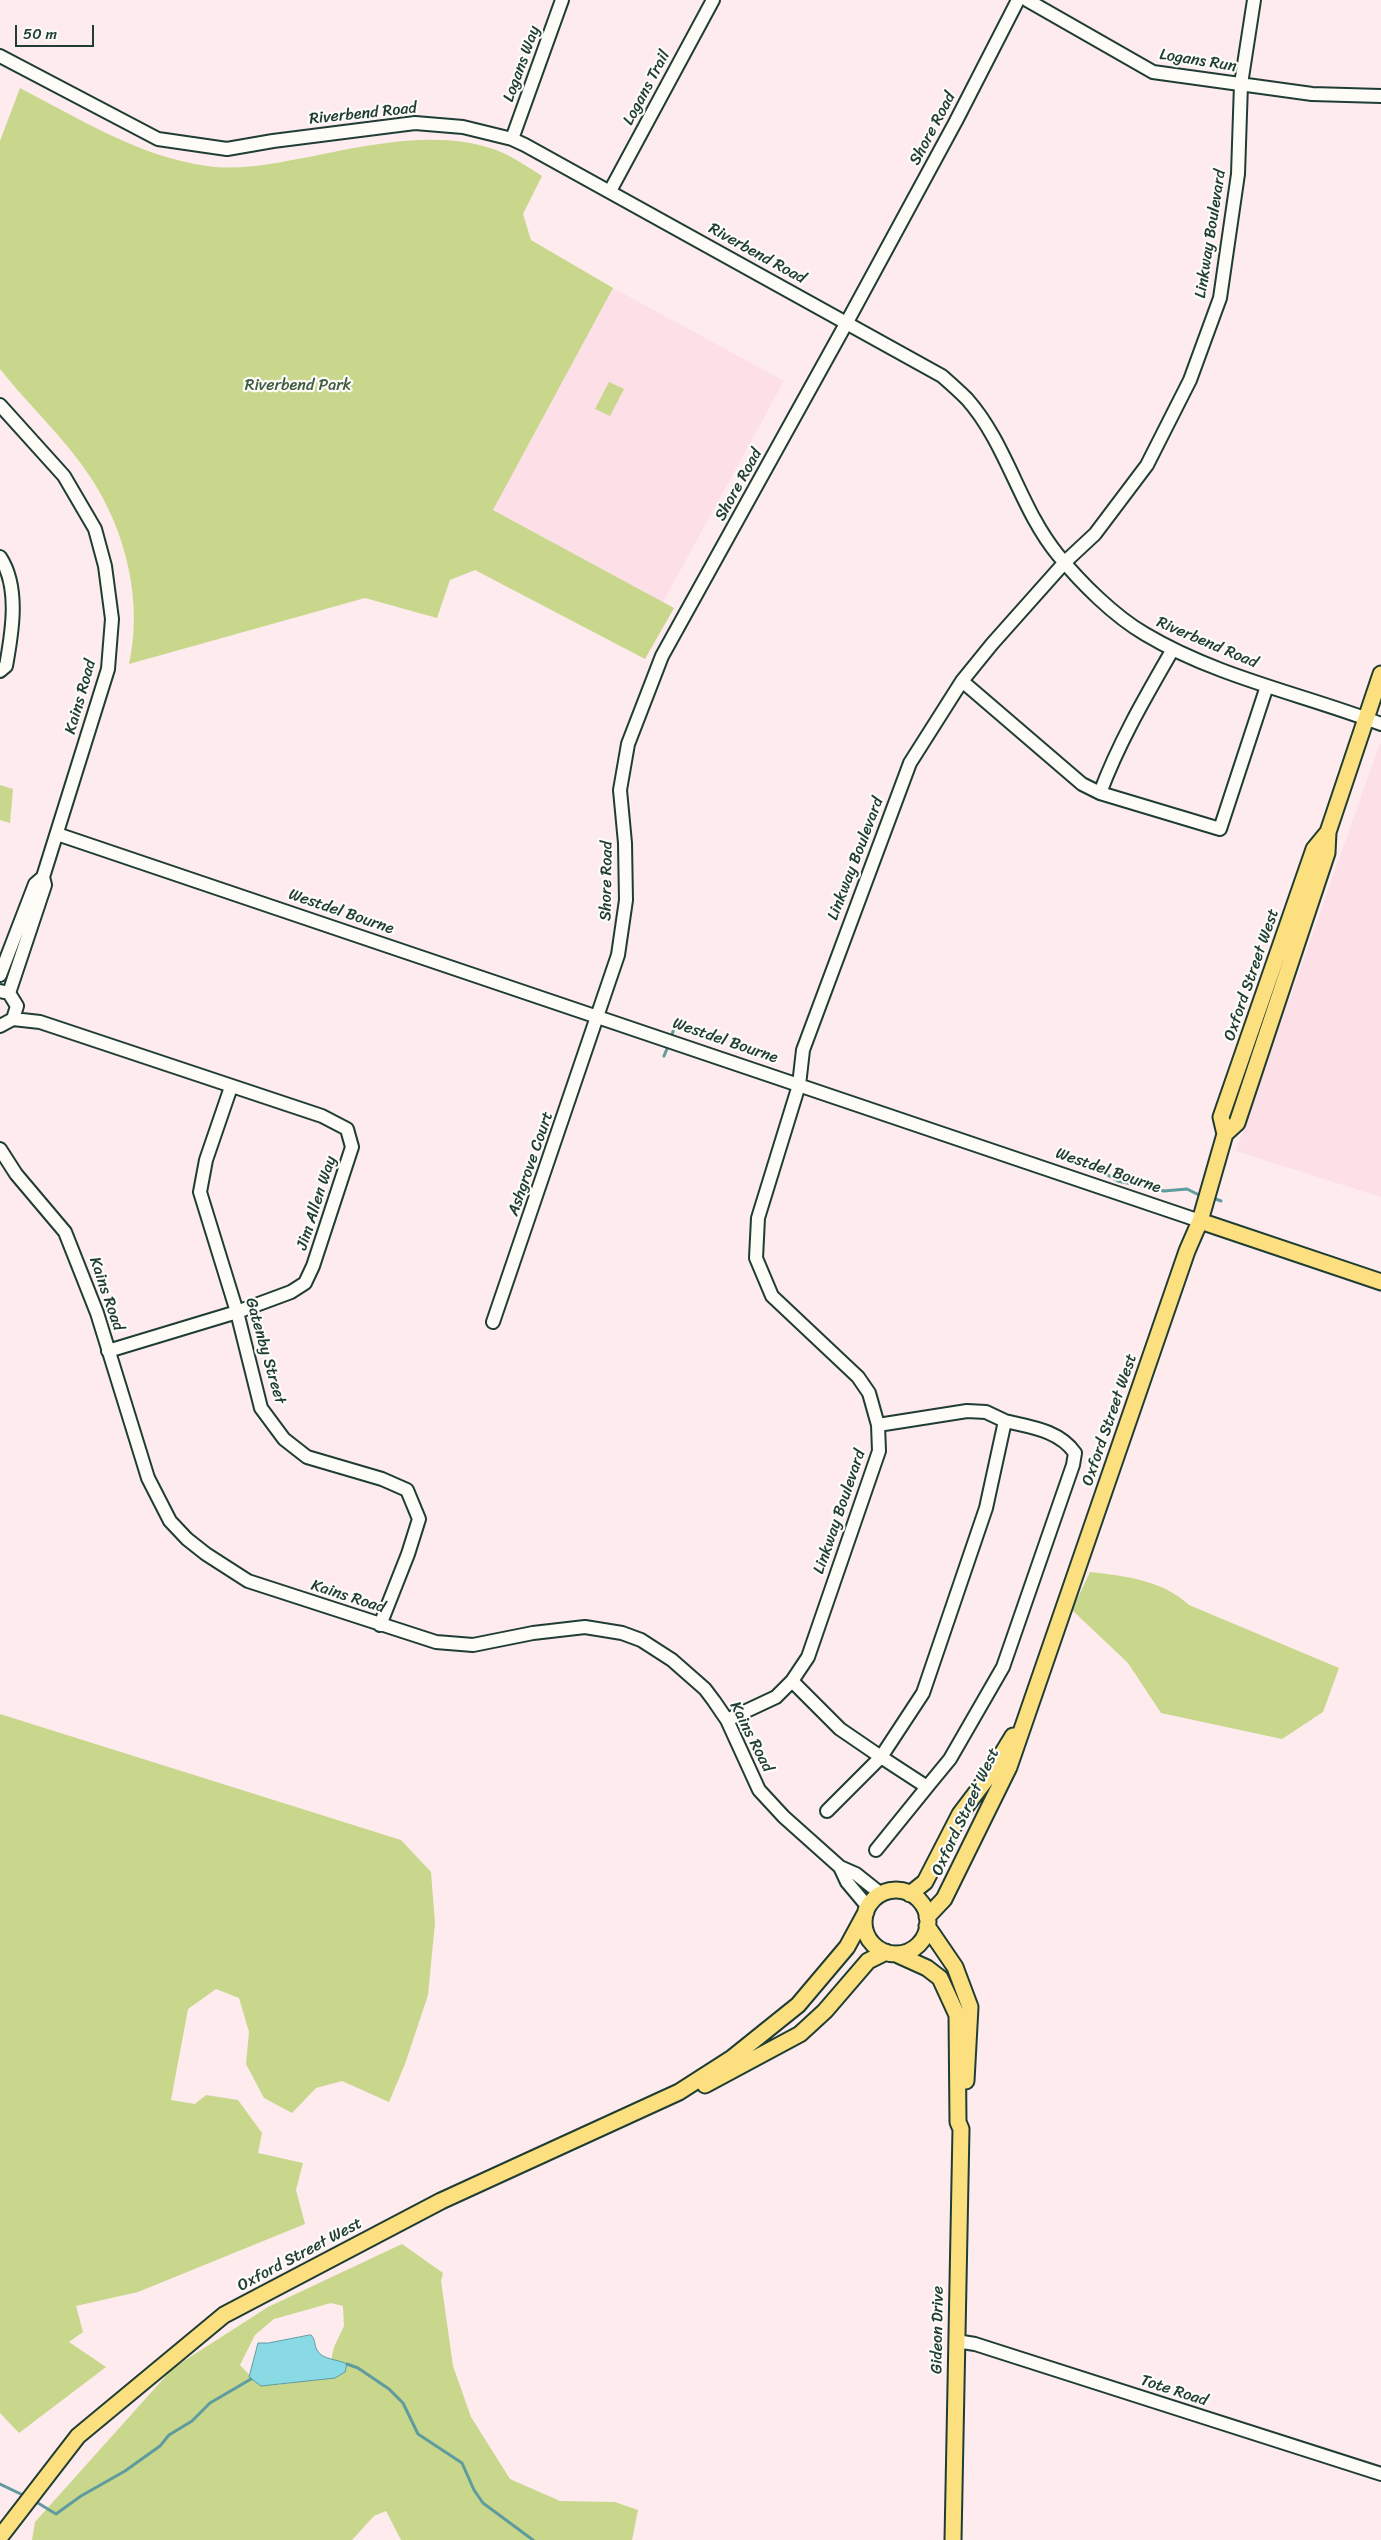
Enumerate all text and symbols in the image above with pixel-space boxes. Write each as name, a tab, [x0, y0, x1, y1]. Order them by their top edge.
scale bar	[18, 15, 96, 47]
text: 50 m	[23, 21, 57, 47]
street label: Logans Way	[499, 23, 545, 105]
street label: Logans Run	[1158, 45, 1238, 77]
street label: Logans Trail	[619, 47, 675, 129]
street label: Shore Road	[906, 89, 960, 169]
street label: Riverbend Road	[308, 99, 418, 129]
street label: Linkway Boulevard	[1191, 168, 1231, 300]
street label: Riverbend Road	[705, 219, 809, 289]
park label: Riverbend Park	[245, 376, 351, 396]
street label: Shore Road	[711, 445, 767, 525]
street label: Riverbend Road	[1153, 613, 1261, 673]
street label: Kains Road	[61, 658, 101, 736]
street label: Linkway Boulevard	[824, 795, 888, 923]
street label: Shore Road	[597, 841, 617, 921]
street label: Westdel Bourne	[286, 885, 396, 939]
street label: Oxford Street West	[1220, 906, 1284, 1044]
street label: Westdel Bourne	[670, 1014, 780, 1068]
street label: Ashgrove Court	[504, 1109, 558, 1219]
street label: Westdel Bourne	[1053, 1144, 1163, 1198]
street label: Jim Allen Way	[293, 1154, 341, 1252]
street label: Kains Road	[84, 1255, 128, 1333]
street label: Gatenby Street	[241, 1296, 289, 1406]
street label: Oxford Street West	[1078, 1351, 1142, 1489]
street label: Linkway Boulevard	[810, 1447, 870, 1577]
street label: Kains Road	[309, 1576, 387, 1618]
street label: Kains Road	[725, 1699, 777, 1775]
street label: Oxford Street West	[928, 1745, 1004, 1879]
street label: Oxford Street West	[234, 2214, 366, 2296]
street label: Gideon Drive	[928, 2286, 948, 2374]
street label: Tote Road	[1138, 2371, 1210, 2411]

